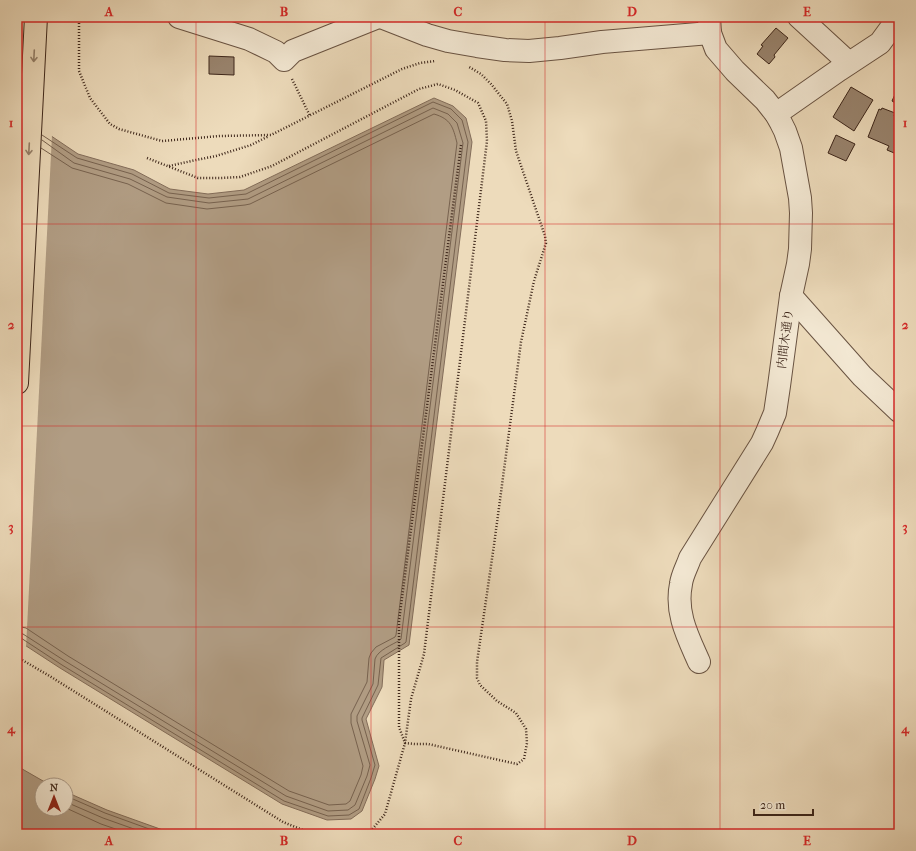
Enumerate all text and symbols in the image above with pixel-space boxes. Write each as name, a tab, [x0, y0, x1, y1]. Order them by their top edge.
text: A	[104, 4, 114, 19]
text: B	[280, 4, 289, 19]
text: C	[454, 4, 463, 19]
text: D	[627, 4, 637, 19]
text: E	[803, 4, 811, 19]
one-way arrow	[30, 49, 38, 62]
text: 1	[9, 115, 14, 130]
text: 1	[903, 115, 908, 130]
one-way arrow	[26, 142, 33, 155]
street label: 内間木通り	[774, 308, 796, 370]
text: 2	[8, 317, 15, 332]
text: 2	[902, 317, 909, 332]
text: 3	[8, 519, 14, 535]
text: 3	[902, 519, 908, 535]
text: 4	[6, 721, 16, 737]
text: 4	[900, 721, 910, 737]
north arrow	[34, 777, 74, 817]
text: N	[50, 781, 59, 794]
scale bar	[754, 791, 813, 817]
text: 20 m	[760, 798, 785, 812]
text: A	[104, 833, 114, 848]
text: B	[280, 833, 289, 848]
text: C	[454, 833, 463, 848]
text: D	[627, 833, 637, 848]
text: E	[803, 833, 811, 848]

